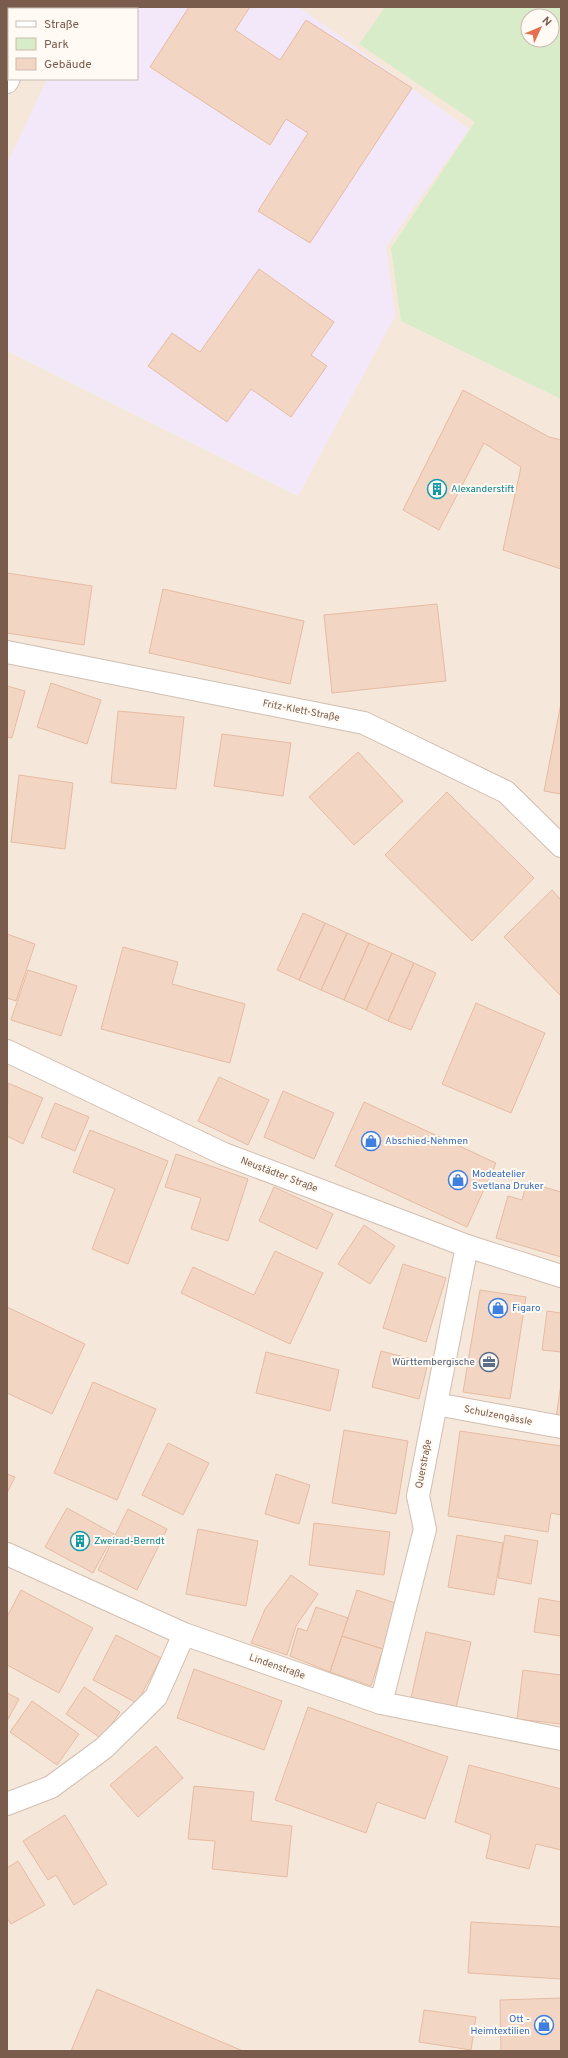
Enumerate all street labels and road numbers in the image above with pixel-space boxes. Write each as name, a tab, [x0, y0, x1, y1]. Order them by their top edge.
street label: Fritz-Klett-Straße	[261, 697, 341, 725]
street label: Neustädter Straße	[238, 1154, 320, 1196]
street label: Schulzengässle	[463, 1403, 533, 1429]
street label: Querstraße	[413, 1438, 435, 1490]
street label: Lindenstraße	[247, 1651, 307, 1683]

